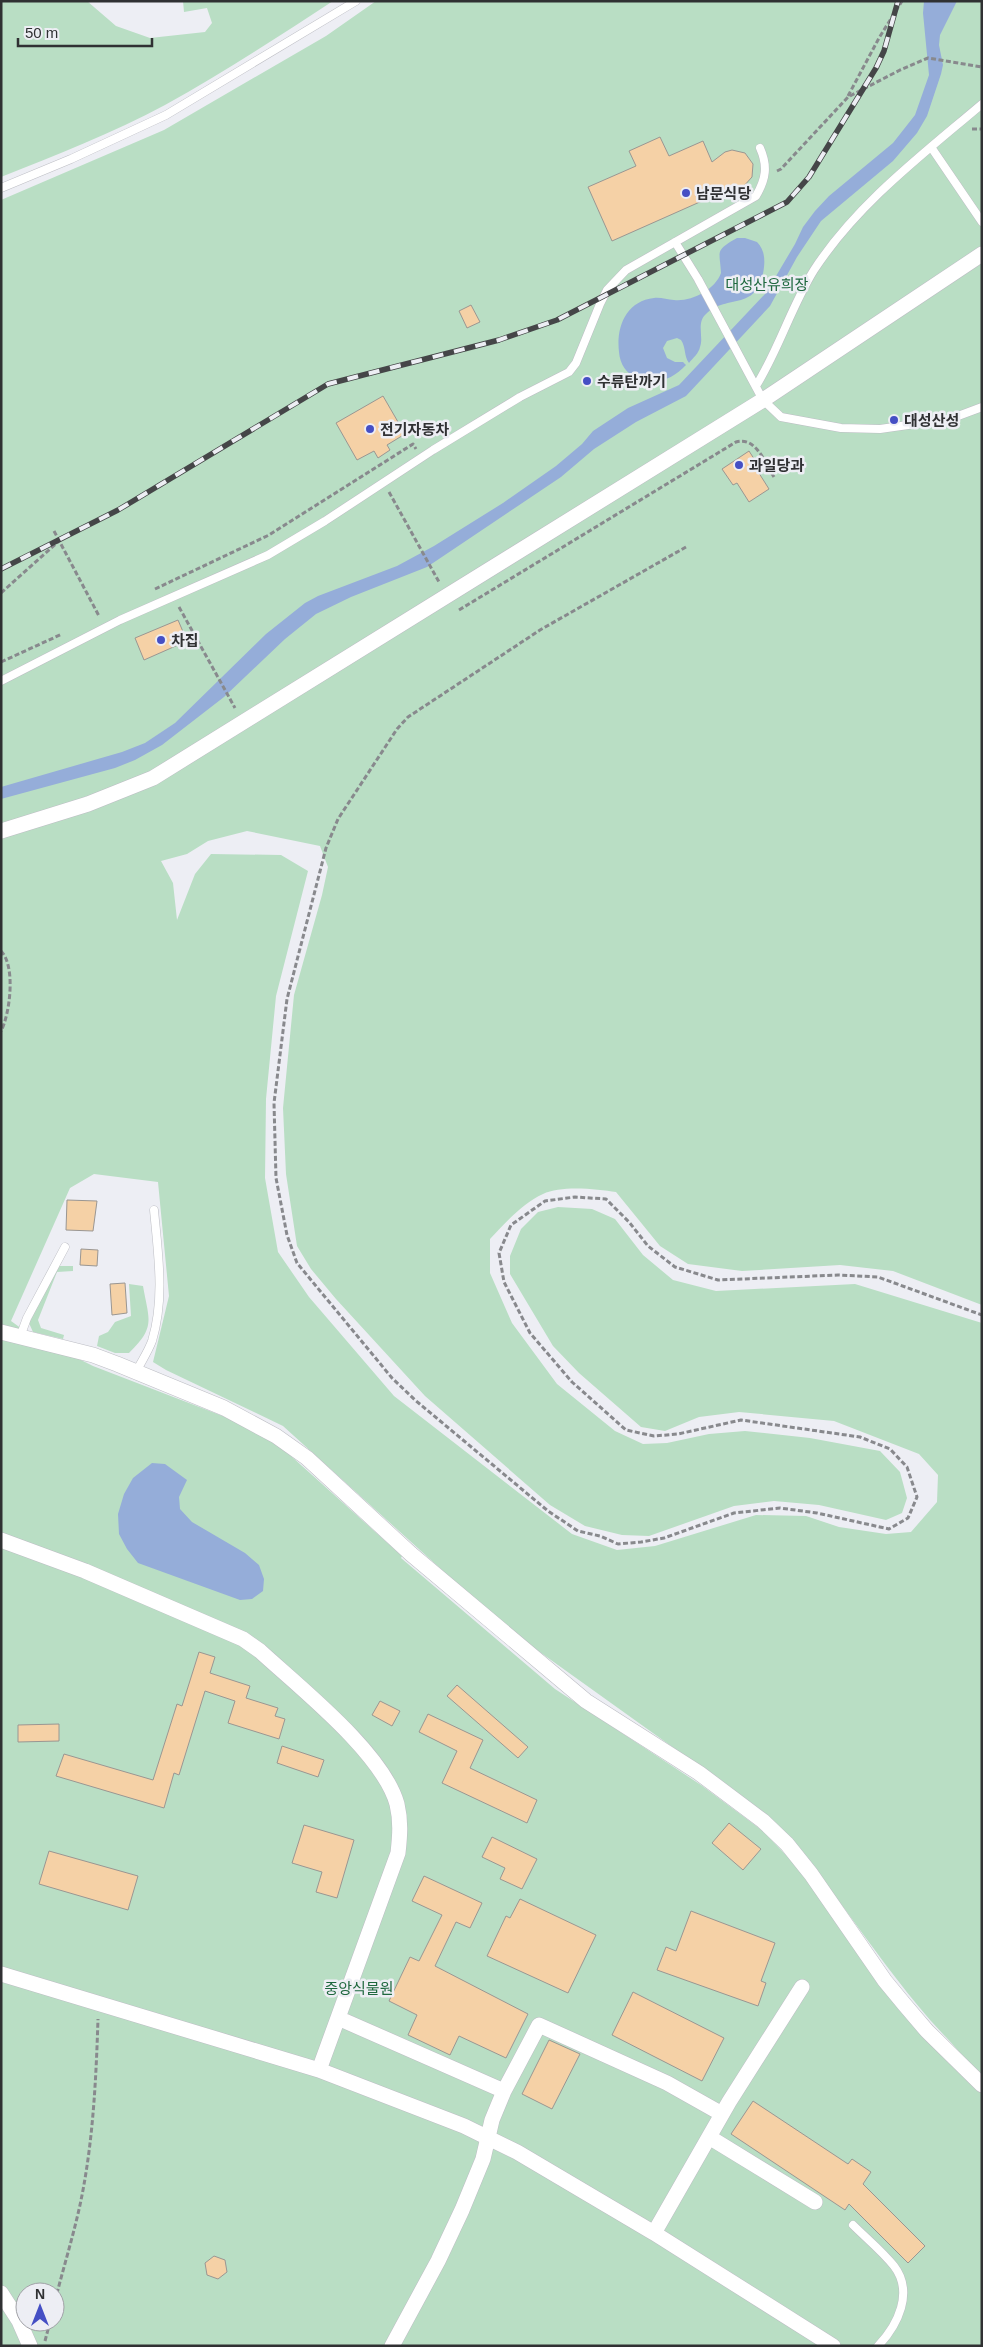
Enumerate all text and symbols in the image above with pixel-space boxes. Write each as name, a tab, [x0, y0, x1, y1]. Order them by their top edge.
scale bar	[18, 15, 151, 47]
text: 50 m	[25, 24, 58, 41]
place label: 남문식당	[696, 185, 751, 202]
marker: 남문식당	[680, 187, 692, 199]
park label: 대성산유희장	[726, 276, 809, 293]
place label: 수류탄까기	[597, 373, 666, 390]
marker: 수류탄까기	[581, 375, 593, 387]
place label: 대성산성	[904, 412, 959, 429]
marker: 대성산성	[888, 414, 900, 426]
place label: 전기자동차	[380, 421, 449, 438]
marker: 전기자동차	[364, 423, 376, 435]
place label: 과일당과	[749, 457, 804, 474]
marker: 과일당과	[733, 459, 745, 471]
place label: 차집	[171, 632, 199, 649]
marker: 차집	[155, 634, 167, 646]
park label: 중앙식물원	[324, 1980, 394, 1997]
north arrow	[15, 2282, 65, 2332]
text: N	[35, 2286, 45, 2302]

